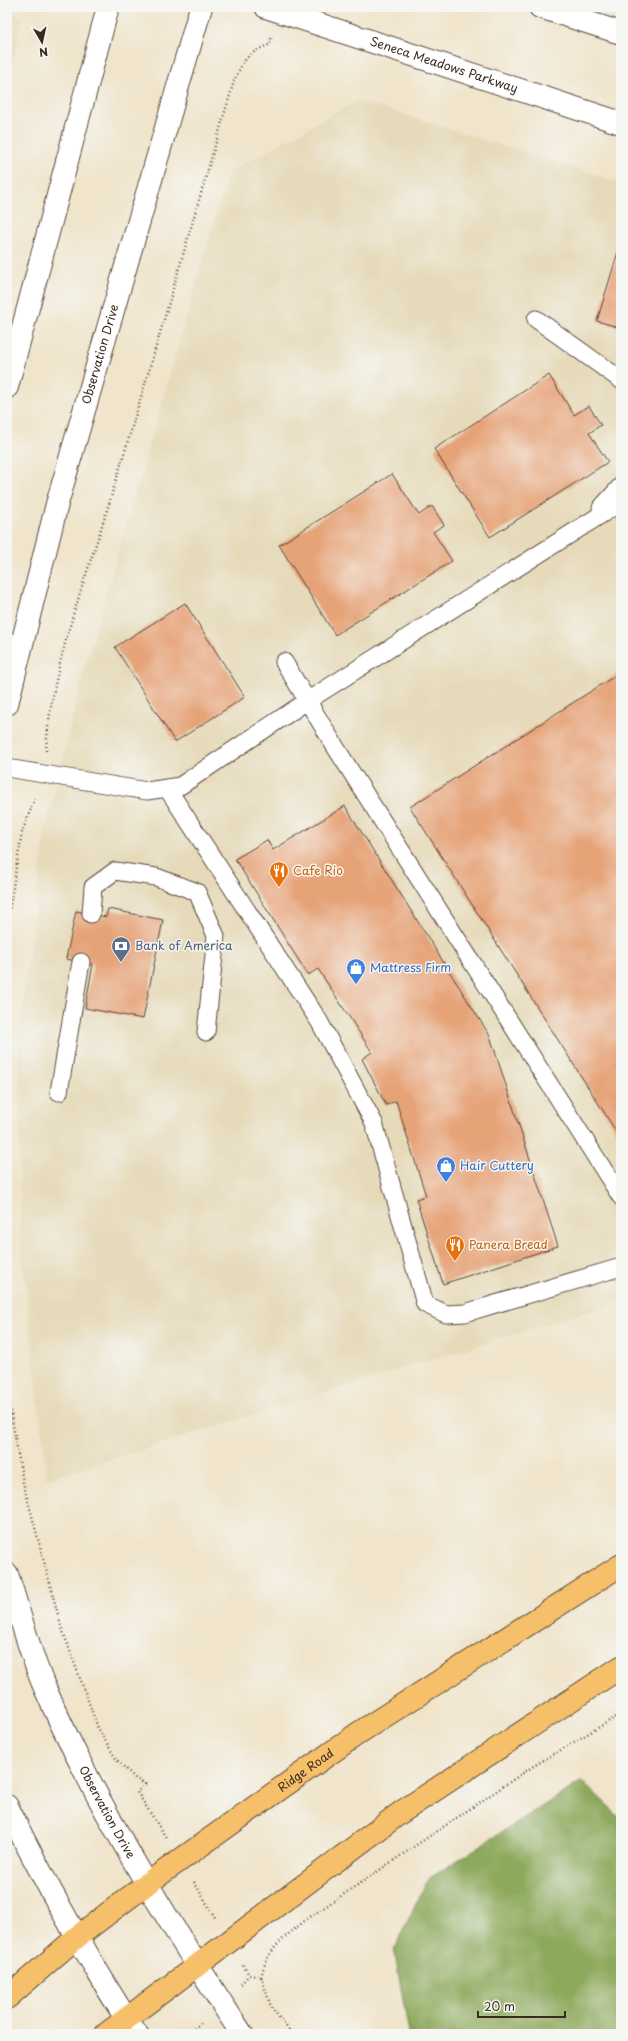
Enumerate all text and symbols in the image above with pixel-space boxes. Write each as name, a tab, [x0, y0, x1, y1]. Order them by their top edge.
north arrow	[22, 22, 62, 62]
street label: Seneca Meadows Parkway	[368, 32, 520, 97]
text: N	[38, 43, 49, 61]
street label: Observation Drive	[76, 302, 122, 406]
restaurant icon: Cafe Rio	[268, 860, 290, 888]
place label: Cafe Rio	[293, 861, 343, 879]
bank icon: Bank of America	[110, 935, 132, 963]
place label: Bank of America	[135, 936, 233, 954]
shop icon: Mattress Firm	[345, 957, 367, 985]
place label: Mattress Firm	[370, 958, 451, 976]
shop icon: Hair Cuttery	[435, 1155, 457, 1183]
place label: Hair Cuttery	[460, 1156, 534, 1174]
restaurant icon: Panera Bread	[444, 1234, 466, 1262]
place label: Panera Bread	[469, 1235, 548, 1253]
street label: Ridge Road	[274, 1743, 337, 1796]
street label: Observation Drive	[75, 1762, 140, 1861]
scale bar	[478, 1993, 565, 2019]
text: 20 m	[484, 1997, 515, 2015]

